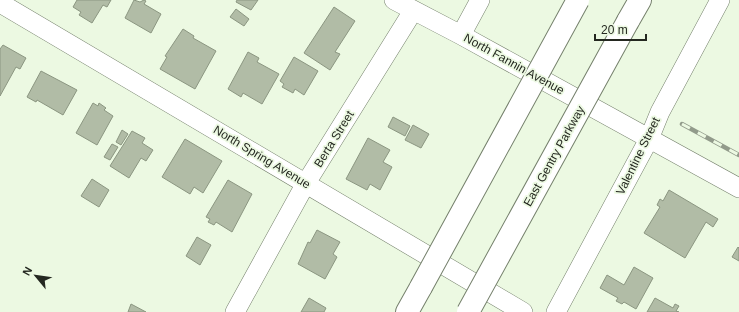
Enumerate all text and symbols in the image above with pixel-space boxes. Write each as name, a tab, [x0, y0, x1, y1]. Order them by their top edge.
scale bar	[595, 16, 646, 42]
text: 20 m	[601, 23, 628, 37]
street label: North Fannin Avenue	[461, 31, 567, 98]
street label: East Gentry Parkway	[521, 103, 587, 209]
street label: Berta Street	[311, 108, 357, 170]
street label: Valentine Street	[613, 114, 663, 197]
street label: North Spring Avenue	[211, 123, 313, 192]
north arrow	[16, 256, 56, 296]
text: N	[20, 265, 34, 278]

